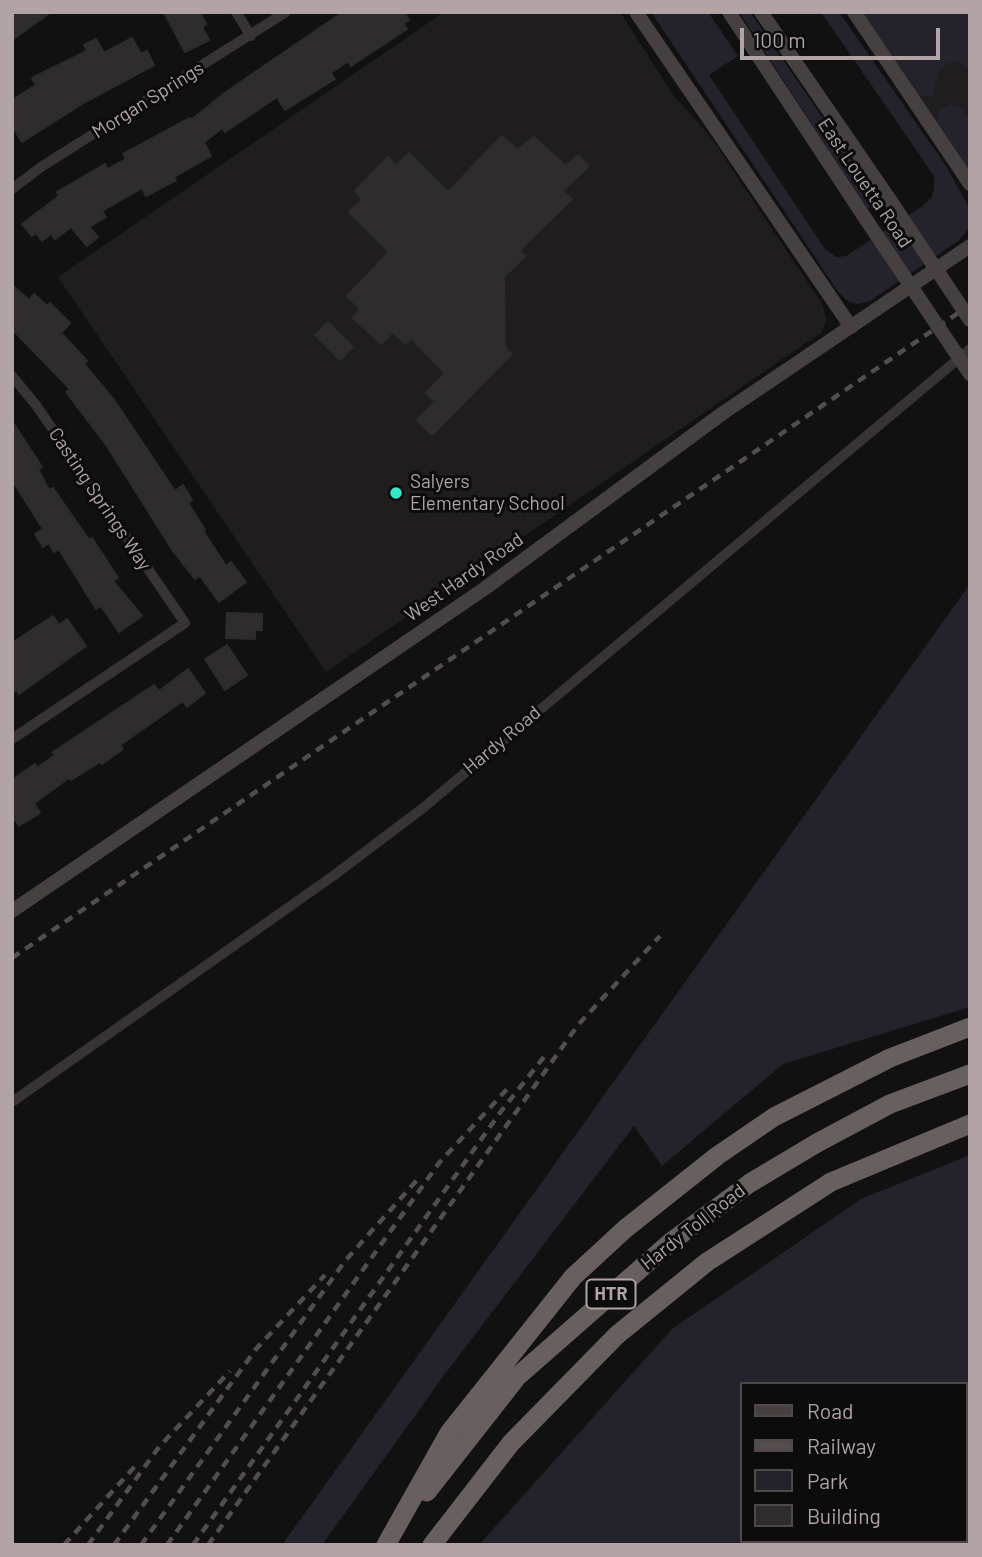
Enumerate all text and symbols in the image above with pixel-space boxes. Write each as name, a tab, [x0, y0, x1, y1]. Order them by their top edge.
scale bar	[744, 14, 944, 58]
text: 100 m	[753, 27, 806, 52]
street label: Morgan Springs	[88, 57, 208, 143]
street label: East Louetta Road	[813, 114, 917, 252]
street label: Casting Springs Way	[44, 423, 156, 575]
place label: Salyers Elementary School	[410, 471, 565, 515]
marker: Salyers Elementary School	[388, 485, 404, 501]
street label: West Hardy Road	[400, 528, 528, 626]
street label: Hardy Road	[459, 701, 545, 779]
street label: Hardy Toll Road	[636, 1179, 750, 1275]
road number: HTR	[586, 1280, 636, 1308]
legend	[740, 1382, 968, 1543]
text: Road	[807, 1398, 853, 1423]
text: Railway	[807, 1433, 876, 1458]
text: Park	[807, 1468, 848, 1493]
text: Building	[807, 1503, 881, 1528]

